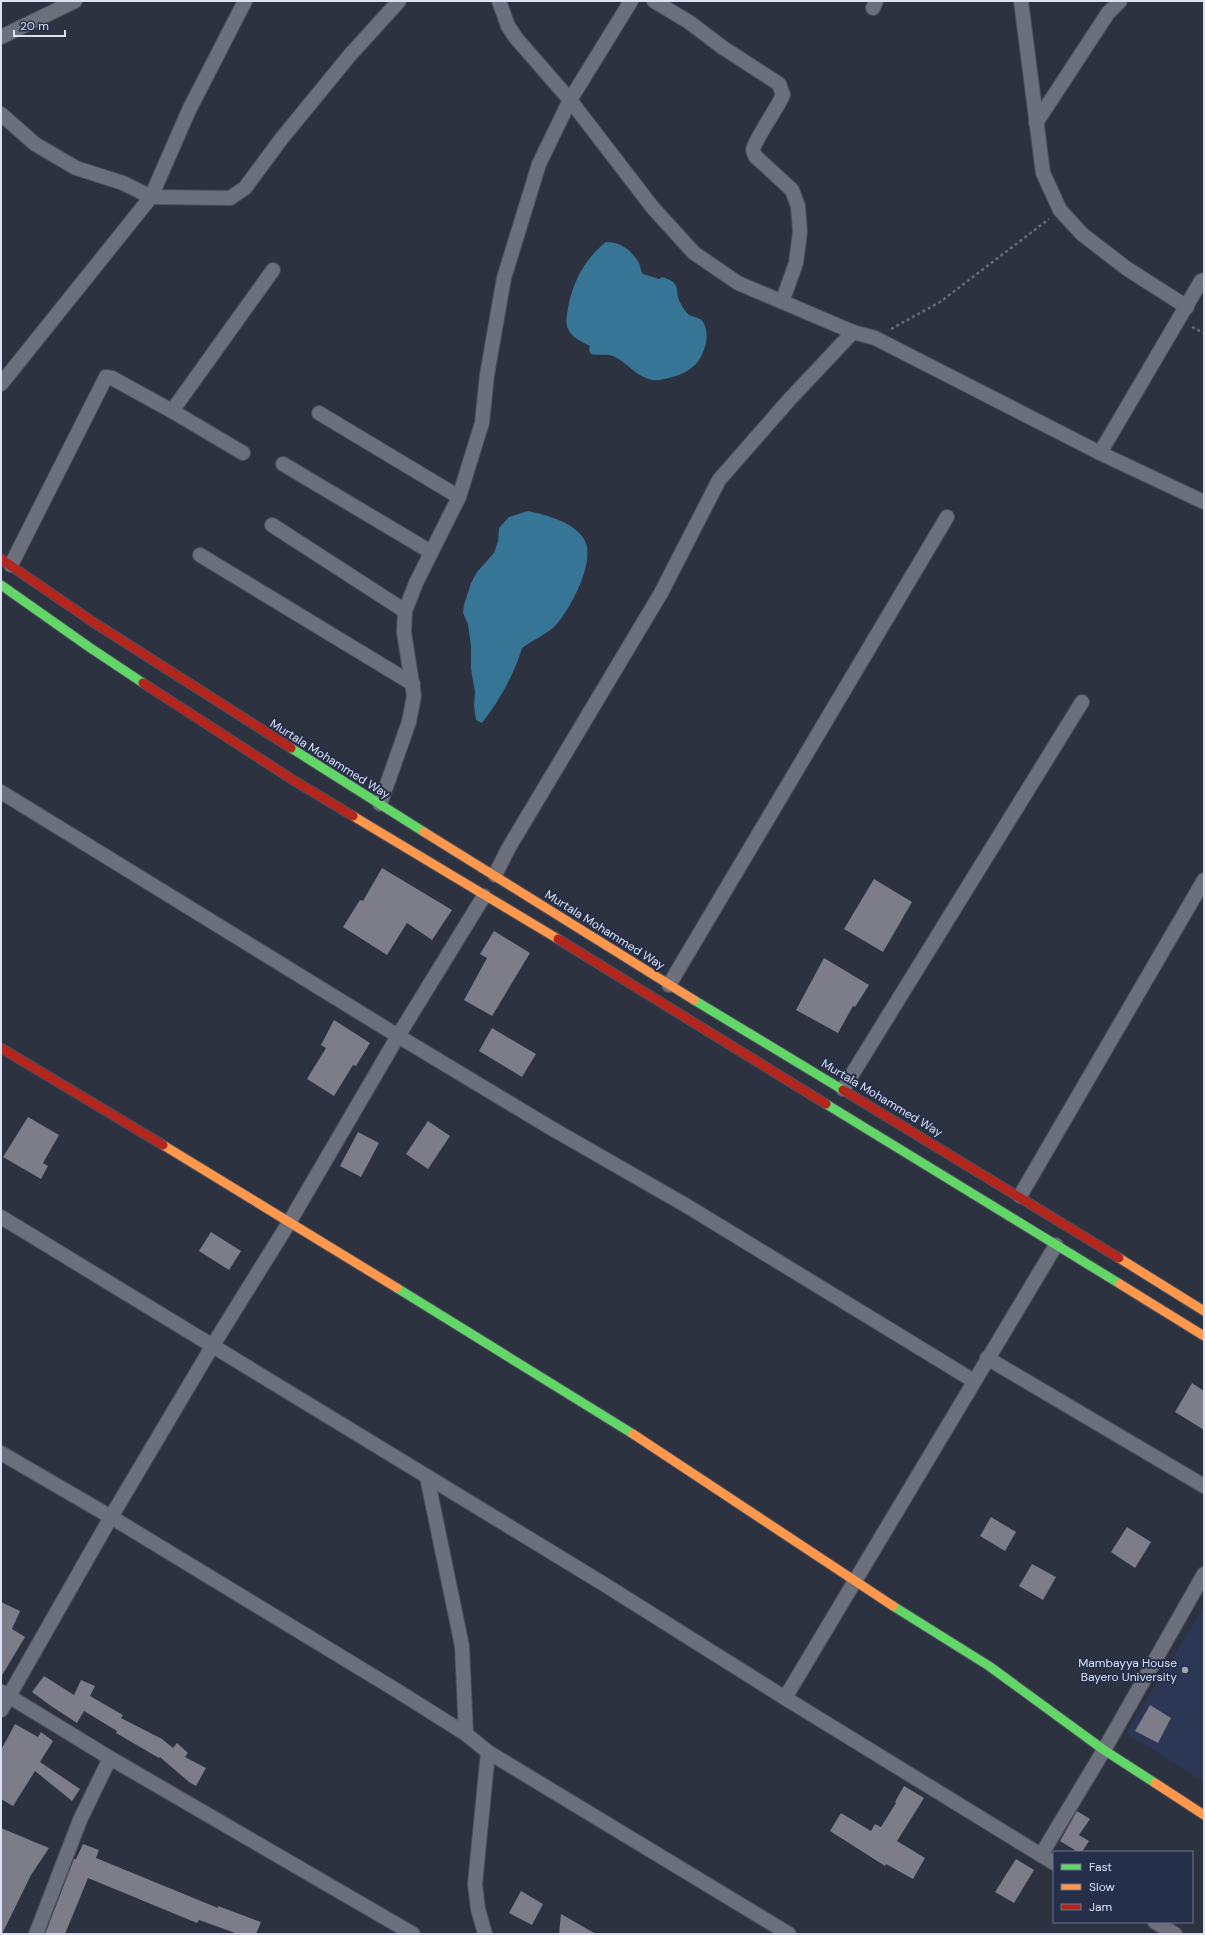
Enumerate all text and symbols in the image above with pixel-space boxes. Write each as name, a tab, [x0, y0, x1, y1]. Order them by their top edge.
scale bar	[14, 12, 65, 38]
text: 20 m	[20, 18, 49, 34]
street label: Murtala Mohammed Way	[267, 715, 393, 803]
street label: Murtala Mohammed Way	[542, 886, 668, 974]
street label: Murtala Mohammed Way	[818, 1055, 946, 1141]
place label: Mambayya House Bayero University	[1078, 1655, 1177, 1685]
marker: Mambayya House Bayero University	[1180, 1665, 1190, 1675]
legend	[1053, 1851, 1193, 1923]
text: Fast	[1089, 1859, 1112, 1875]
text: Slow	[1089, 1879, 1115, 1895]
text: Jam	[1089, 1899, 1112, 1915]

